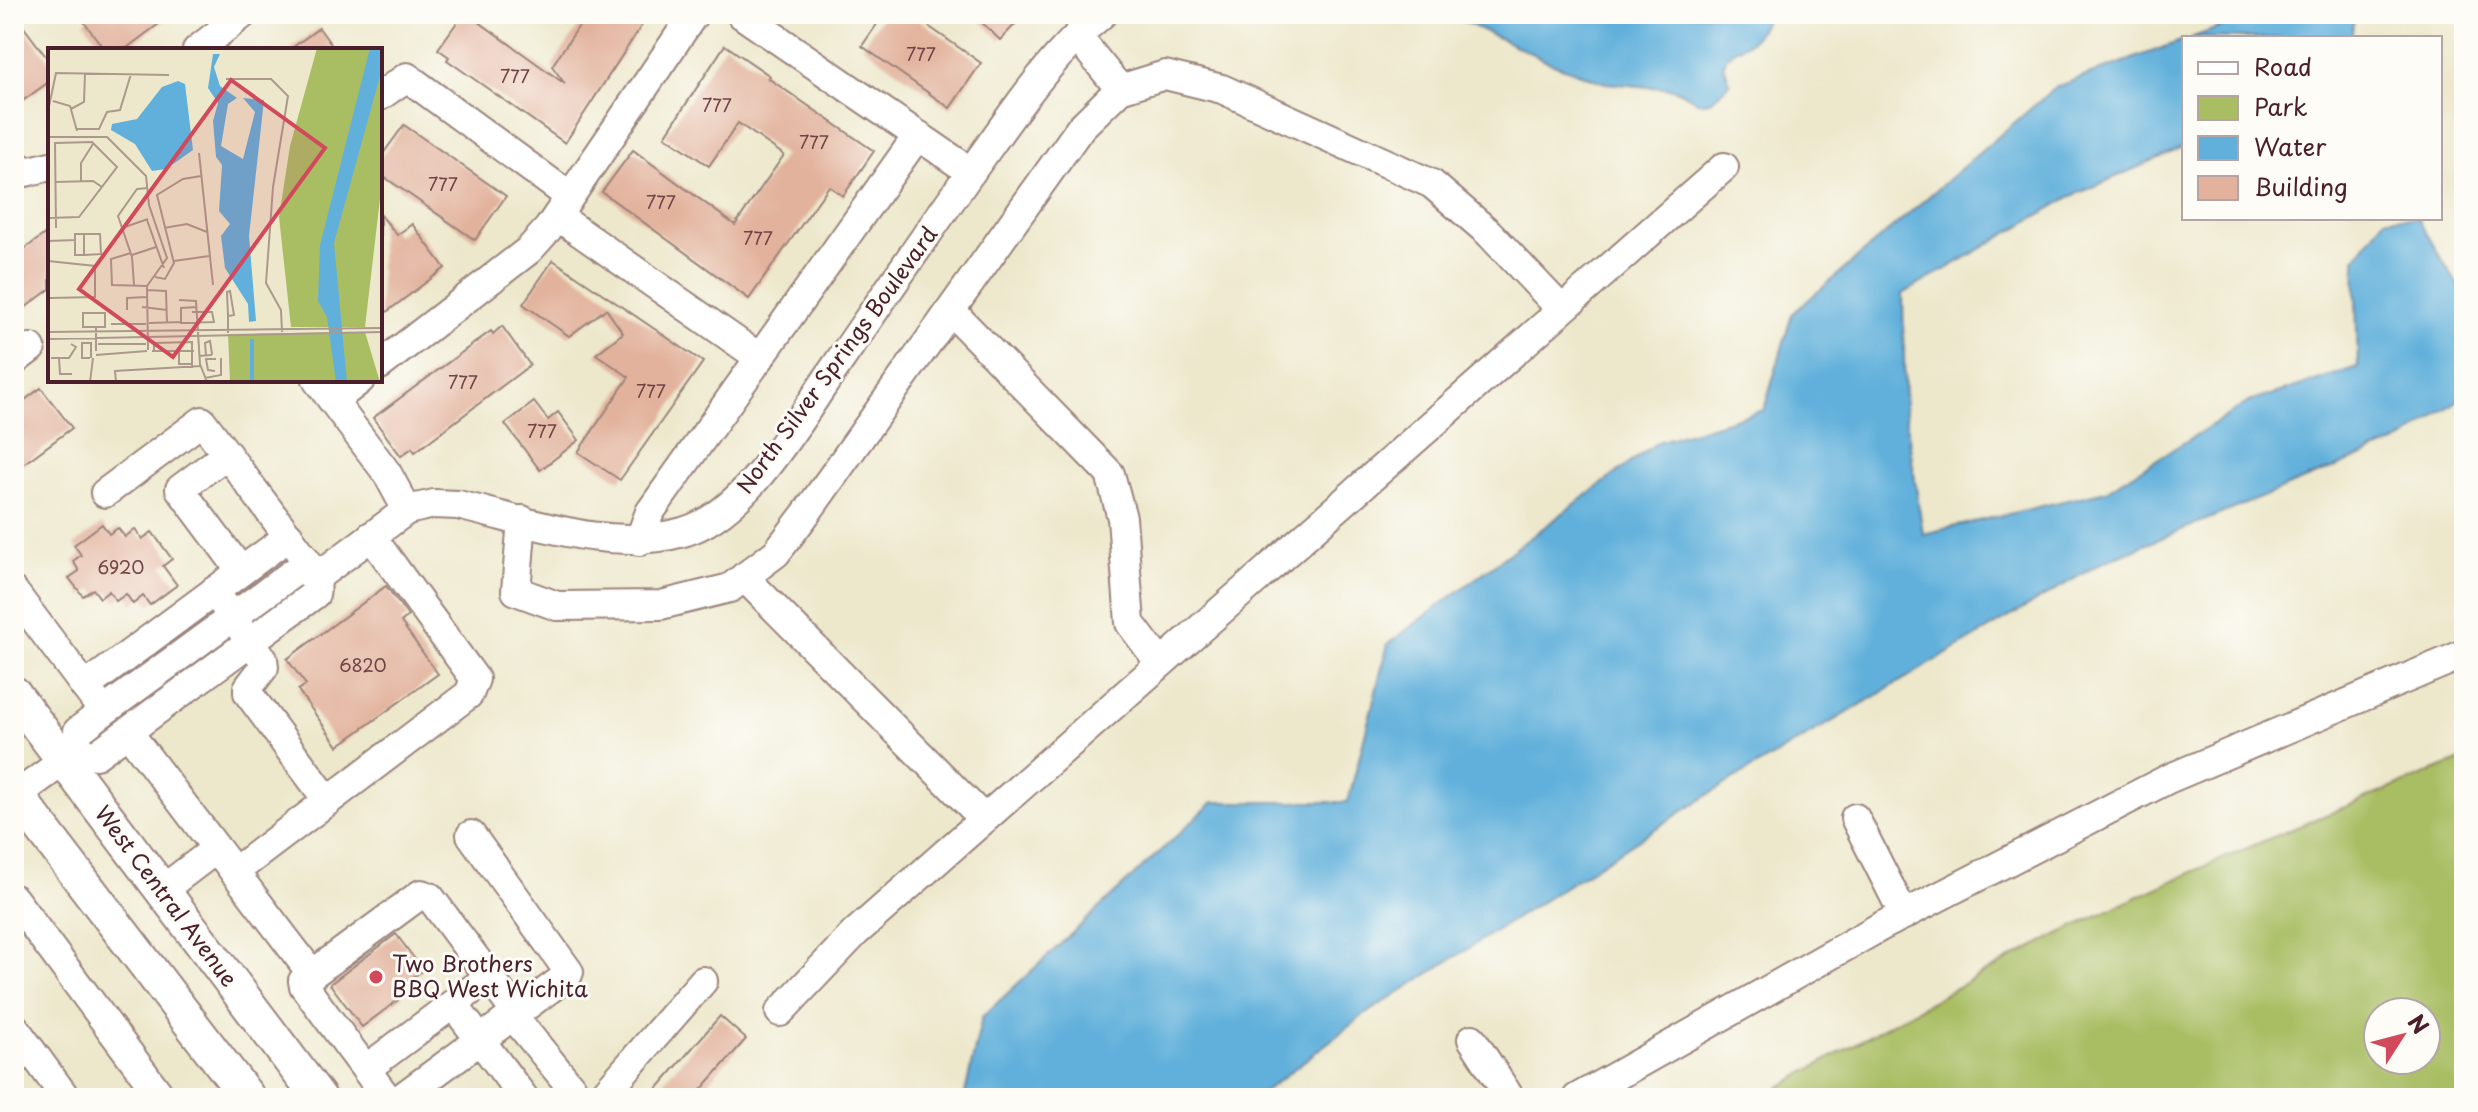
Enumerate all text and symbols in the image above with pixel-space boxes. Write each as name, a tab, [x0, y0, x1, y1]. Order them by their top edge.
legend	[2182, 36, 2442, 220]
house number: 777	[906, 40, 936, 67]
inset map	[48, 48, 382, 382]
text: Road	[2254, 48, 2312, 84]
house number: 777	[500, 62, 530, 89]
text: Park	[2254, 88, 2308, 124]
house number: 777	[702, 91, 732, 118]
house number: 777	[799, 128, 829, 155]
text: Water	[2254, 128, 2327, 164]
text: Building	[2254, 168, 2348, 204]
house number: 777	[428, 170, 458, 197]
house number: 777	[646, 188, 676, 215]
street label: North Silver Springs Boulevard	[727, 219, 944, 500]
house number: 777	[743, 224, 773, 251]
house number: 777	[448, 368, 478, 395]
house number: 777	[636, 377, 666, 404]
house number: 777	[527, 417, 557, 444]
house number: 6920	[98, 553, 144, 580]
house number: 6820	[339, 651, 387, 678]
street label: West Central Avenue	[88, 798, 246, 993]
place label: Two Brothers BBQ West Wichita	[392, 946, 588, 1004]
marker: Two Brothers BBQ West Wichita	[367, 968, 385, 986]
north arrow	[2362, 996, 2442, 1076]
text: N	[2401, 1007, 2438, 1040]

